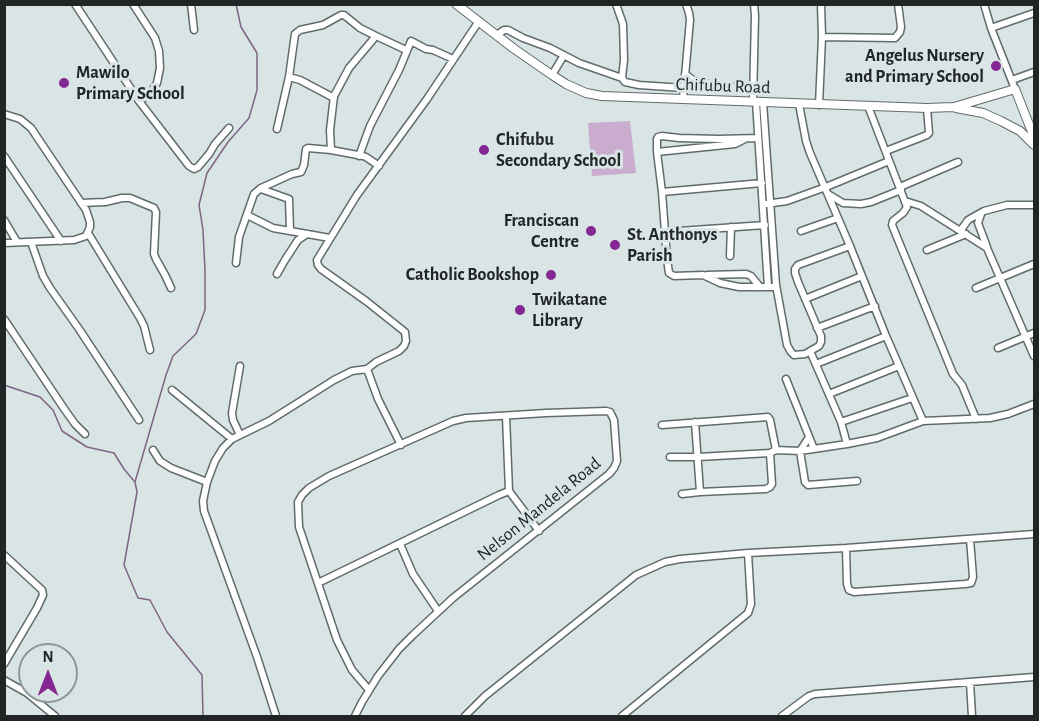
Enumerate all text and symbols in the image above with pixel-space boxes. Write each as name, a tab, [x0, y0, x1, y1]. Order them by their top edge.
place label: Angelus Nursery and Primary School	[845, 45, 984, 88]
marker: Angelus Nursery and Primary School	[989, 59, 1003, 73]
place label: Mawilo Primary School	[76, 62, 185, 104]
street label: Chifubu Road	[675, 74, 771, 98]
marker: Mawilo Primary School	[57, 76, 71, 90]
place label: Chifubu Secondary School	[496, 129, 621, 172]
marker: Chifubu Secondary School	[477, 143, 491, 157]
place label: Franciscan Centre	[504, 210, 579, 252]
marker: Franciscan Centre	[584, 224, 598, 238]
place label: St. Anthonys Parish	[627, 224, 717, 266]
marker: St. Anthonys Parish	[608, 238, 622, 252]
place label: Catholic Bookshop	[406, 264, 539, 286]
marker: Catholic Bookshop	[544, 268, 558, 282]
place label: Twikatane Library	[532, 289, 607, 332]
marker: Twikatane Library	[513, 303, 527, 317]
street label: Nelson Mandela Road	[473, 453, 605, 565]
north arrow	[18, 643, 78, 703]
text: N	[42, 649, 54, 665]

